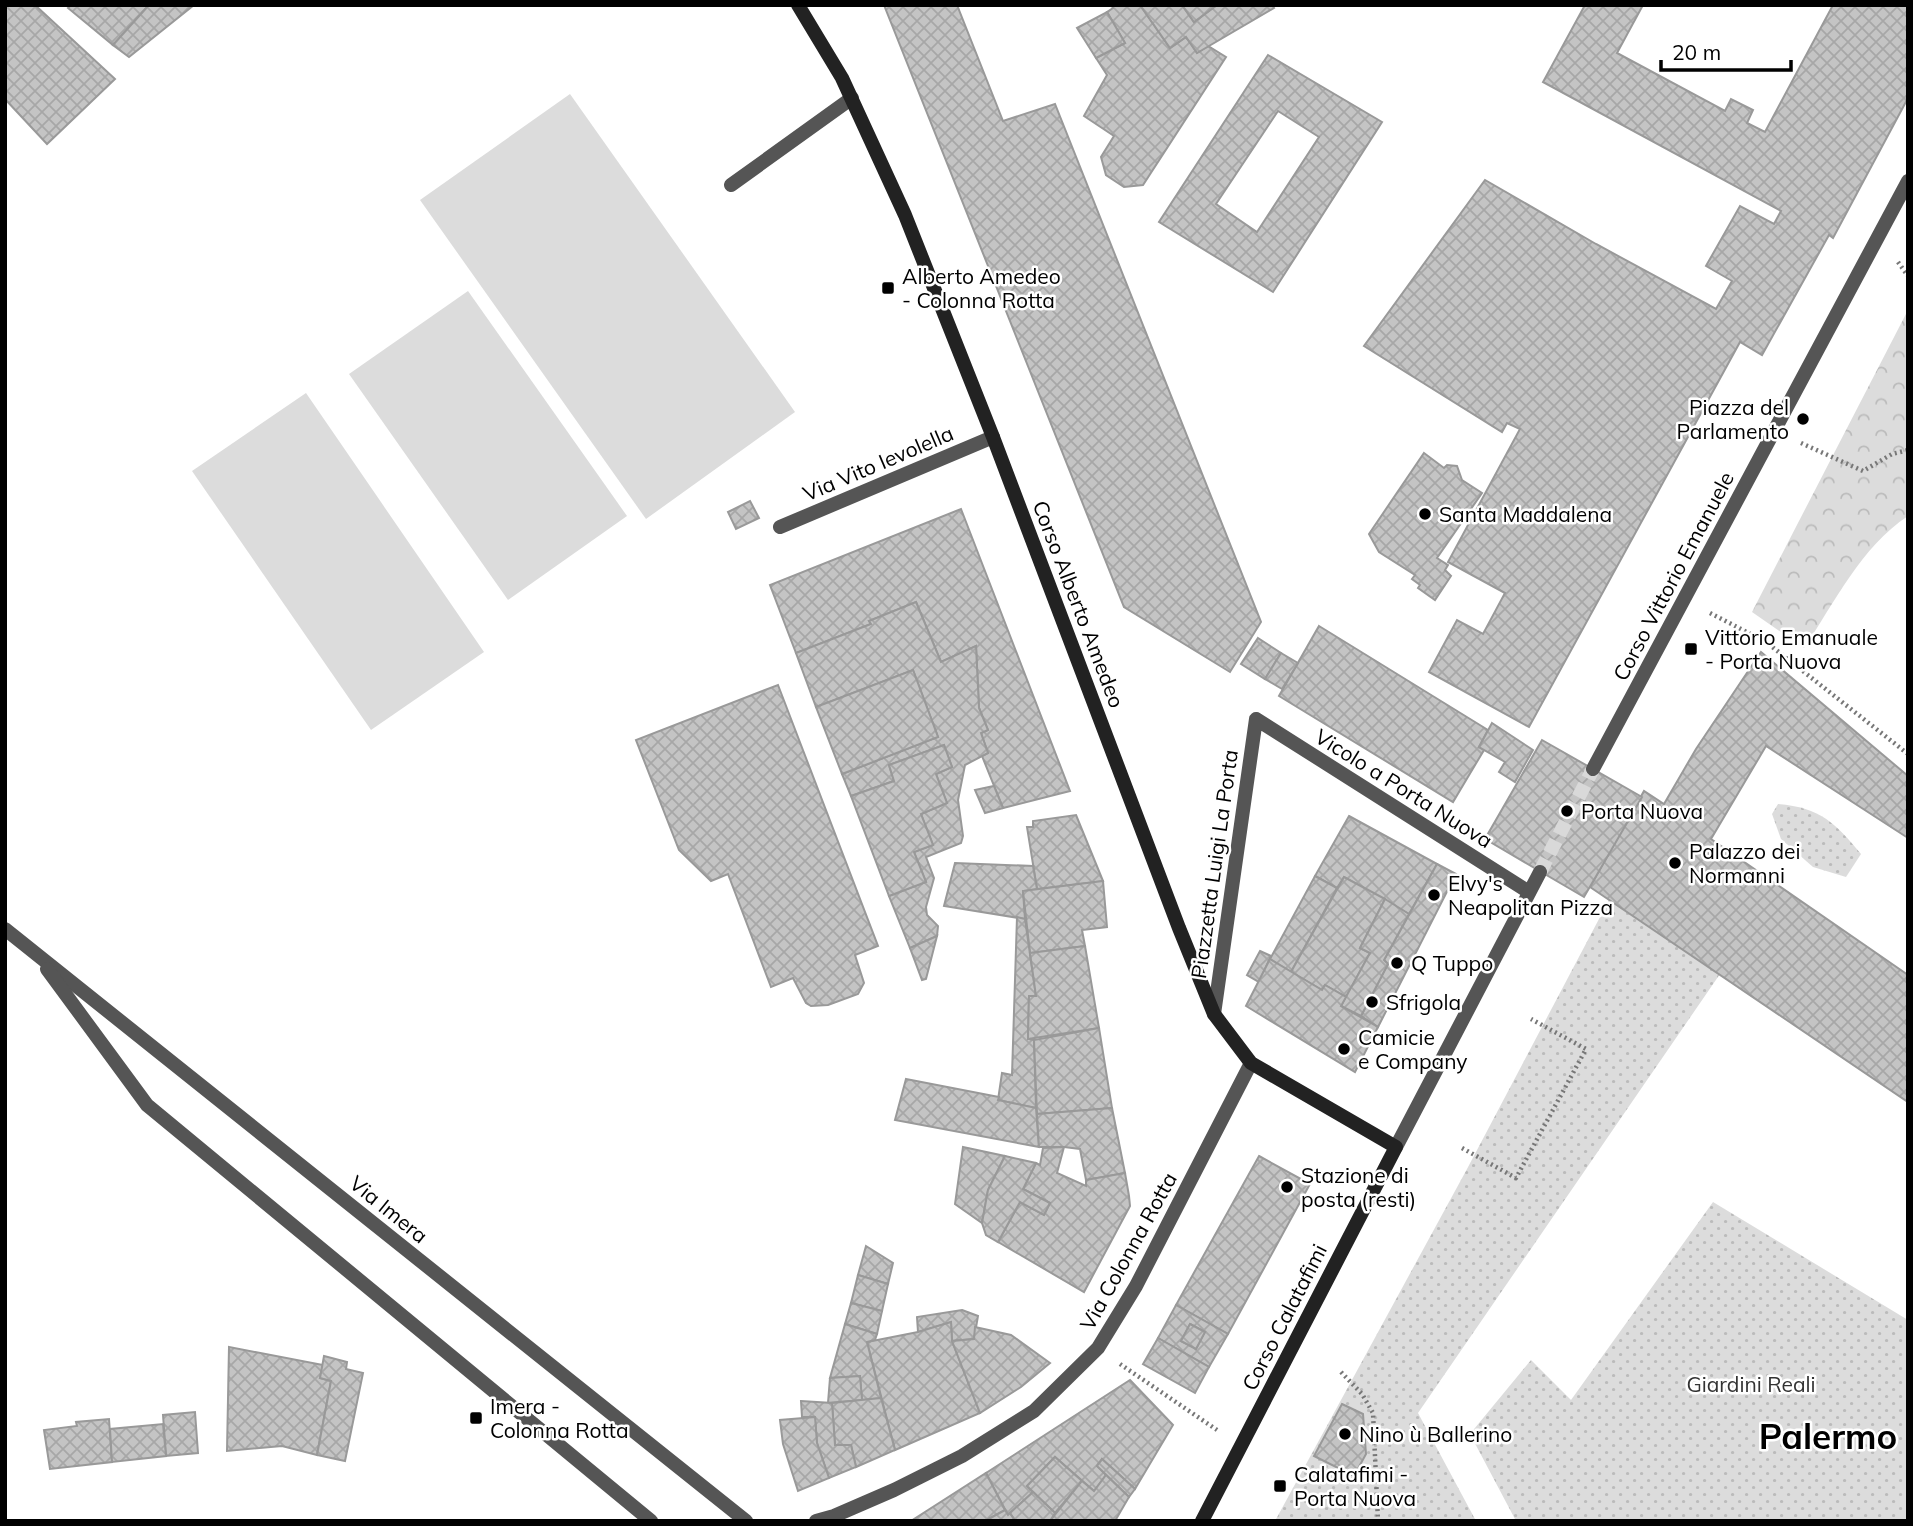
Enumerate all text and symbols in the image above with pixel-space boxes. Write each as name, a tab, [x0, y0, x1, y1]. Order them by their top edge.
scale bar	[1661, 28, 1790, 72]
text: 20 m	[1672, 39, 1721, 65]
place label: Alberto Amedeo - Colonna Rotta	[902, 263, 1061, 313]
marker: Alberto Amedeo - Colonna Rotta	[880, 280, 896, 296]
place label: Piazza del Parlamento	[1677, 394, 1789, 444]
marker: Piazza del Parlamento	[1795, 411, 1811, 427]
street label: Via Vito Ievolella	[799, 420, 957, 506]
street label: Corso Vittorio Emanuele	[1607, 467, 1739, 685]
street label: Corso Alberto Amedeo	[1027, 497, 1131, 711]
place label: Santa Maddalena	[1439, 501, 1612, 527]
marker: Santa Maddalena	[1417, 506, 1433, 522]
place label: Vittorio Emanuale - Porta Nuova	[1705, 624, 1878, 674]
marker: Vittorio Emanuale - Porta Nuova	[1683, 641, 1699, 657]
street label: Vicolo a Porta Nuova	[1310, 723, 1498, 853]
street label: Piazzetta Luigi La Porta	[1185, 748, 1243, 980]
place label: Porta Nuova	[1581, 798, 1703, 824]
marker: Porta Nuova	[1559, 803, 1575, 819]
place label: Palazzo dei Normanni	[1689, 838, 1800, 888]
marker: Palazzo dei Normanni	[1667, 855, 1683, 871]
place label: Elvy's Neapolitan Pizza	[1448, 870, 1613, 920]
marker: Elvy's Neapolitan Pizza	[1426, 887, 1442, 903]
place label: Q Tuppo	[1411, 950, 1493, 976]
marker: Q Tuppo	[1389, 955, 1405, 971]
place label: Sfrigola	[1386, 989, 1461, 1015]
marker: Sfrigola	[1364, 994, 1380, 1010]
place label: Camicie e Company	[1358, 1024, 1468, 1074]
marker: Camicie e Company	[1336, 1041, 1352, 1057]
place label: Stazione di posta (resti)	[1301, 1162, 1416, 1212]
street label: Via Colonna Rotta	[1074, 1168, 1182, 1334]
street label: Via Imera	[345, 1170, 433, 1248]
marker: Stazione di posta (resti)	[1279, 1179, 1295, 1195]
street label: Corso Calatafimi	[1236, 1240, 1332, 1394]
park label: Giardini Reali	[1686, 1371, 1816, 1397]
place label: Imera - Colonna Rotta	[490, 1393, 629, 1443]
marker: Imera - Colonna Rotta	[468, 1410, 484, 1426]
district label: Palermo	[1759, 1414, 1897, 1458]
place label: Nino ù Ballerino	[1359, 1421, 1512, 1447]
marker: Nino ù Ballerino	[1337, 1426, 1353, 1442]
place label: Calatafimi - Porta Nuova	[1294, 1461, 1416, 1511]
marker: Calatafimi - Porta Nuova	[1272, 1478, 1288, 1494]

